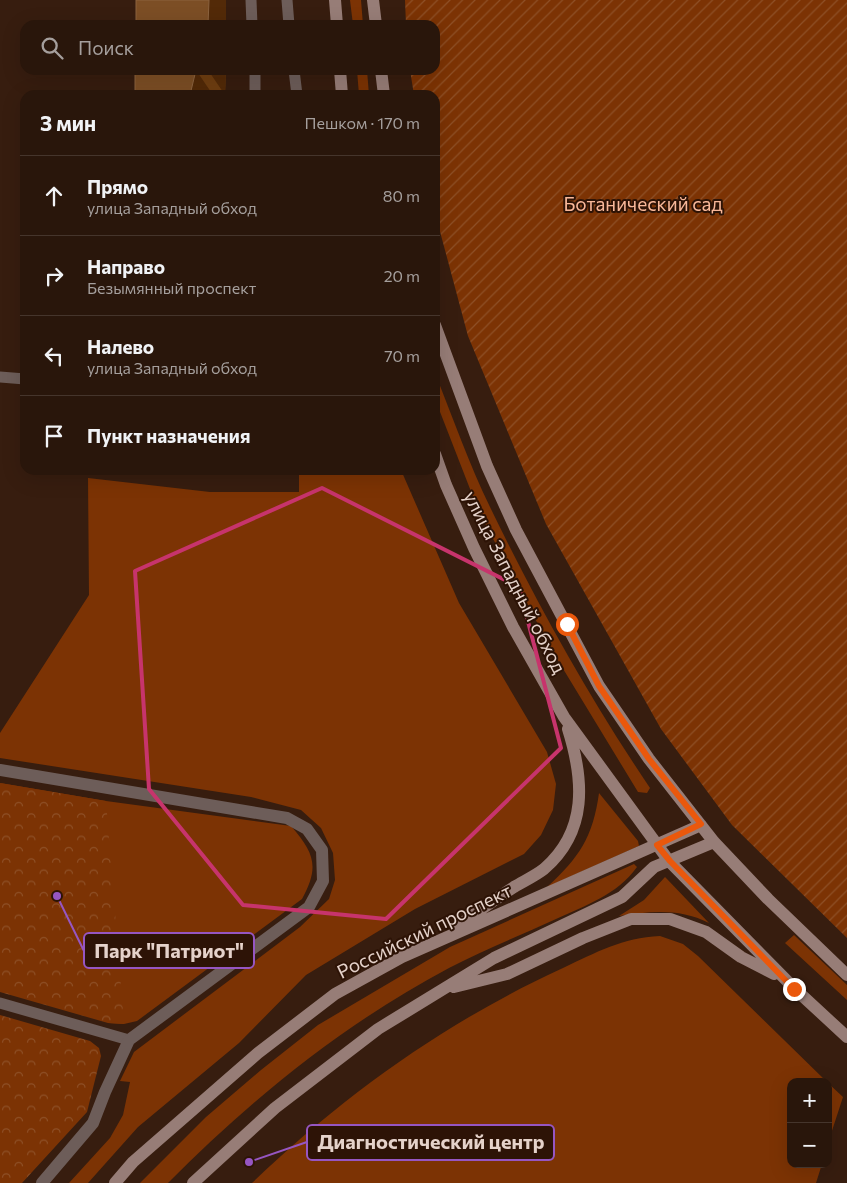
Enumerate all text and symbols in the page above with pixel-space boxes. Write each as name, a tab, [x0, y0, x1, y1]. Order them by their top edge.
search box	[20, 20, 440, 75]
icon: search	[38, 34, 66, 62]
text: Поиск	[78, 36, 134, 59]
text: 3 мин	[40, 110, 96, 135]
text: Пешком · 170 m	[305, 113, 420, 132]
text: Прямо	[87, 175, 148, 198]
icon: ahead	[40, 182, 68, 210]
text: 80 m	[383, 186, 420, 205]
park label: Ботанический сад	[563, 192, 723, 215]
text: улица Западный обход	[87, 198, 257, 217]
text: Направо	[87, 255, 165, 278]
icon: right	[40, 262, 68, 290]
text: 20 m	[384, 266, 420, 285]
text: Безымянный проспект	[87, 278, 256, 297]
text: Налево	[87, 335, 154, 358]
icon: left	[40, 342, 68, 370]
text: 70 m	[384, 346, 420, 365]
text: улица Западный обход	[87, 358, 257, 377]
icon: arrive	[40, 422, 68, 450]
text: Пункт назначения	[87, 424, 250, 447]
street label: улица Западный обход	[459, 487, 571, 677]
route start	[556, 613, 579, 636]
street label: Российский проспект	[333, 878, 515, 983]
callout: Парк "Патриот"	[84, 933, 254, 968]
text: Парк "Патриот"	[94, 938, 244, 962]
route end	[783, 978, 806, 1001]
map controls	[787, 1078, 832, 1168]
button: +	[787, 1078, 832, 1123]
button: −	[787, 1123, 832, 1168]
callout: Диагностический центр	[307, 1125, 554, 1160]
text: Диагностический центр	[317, 1129, 545, 1153]

